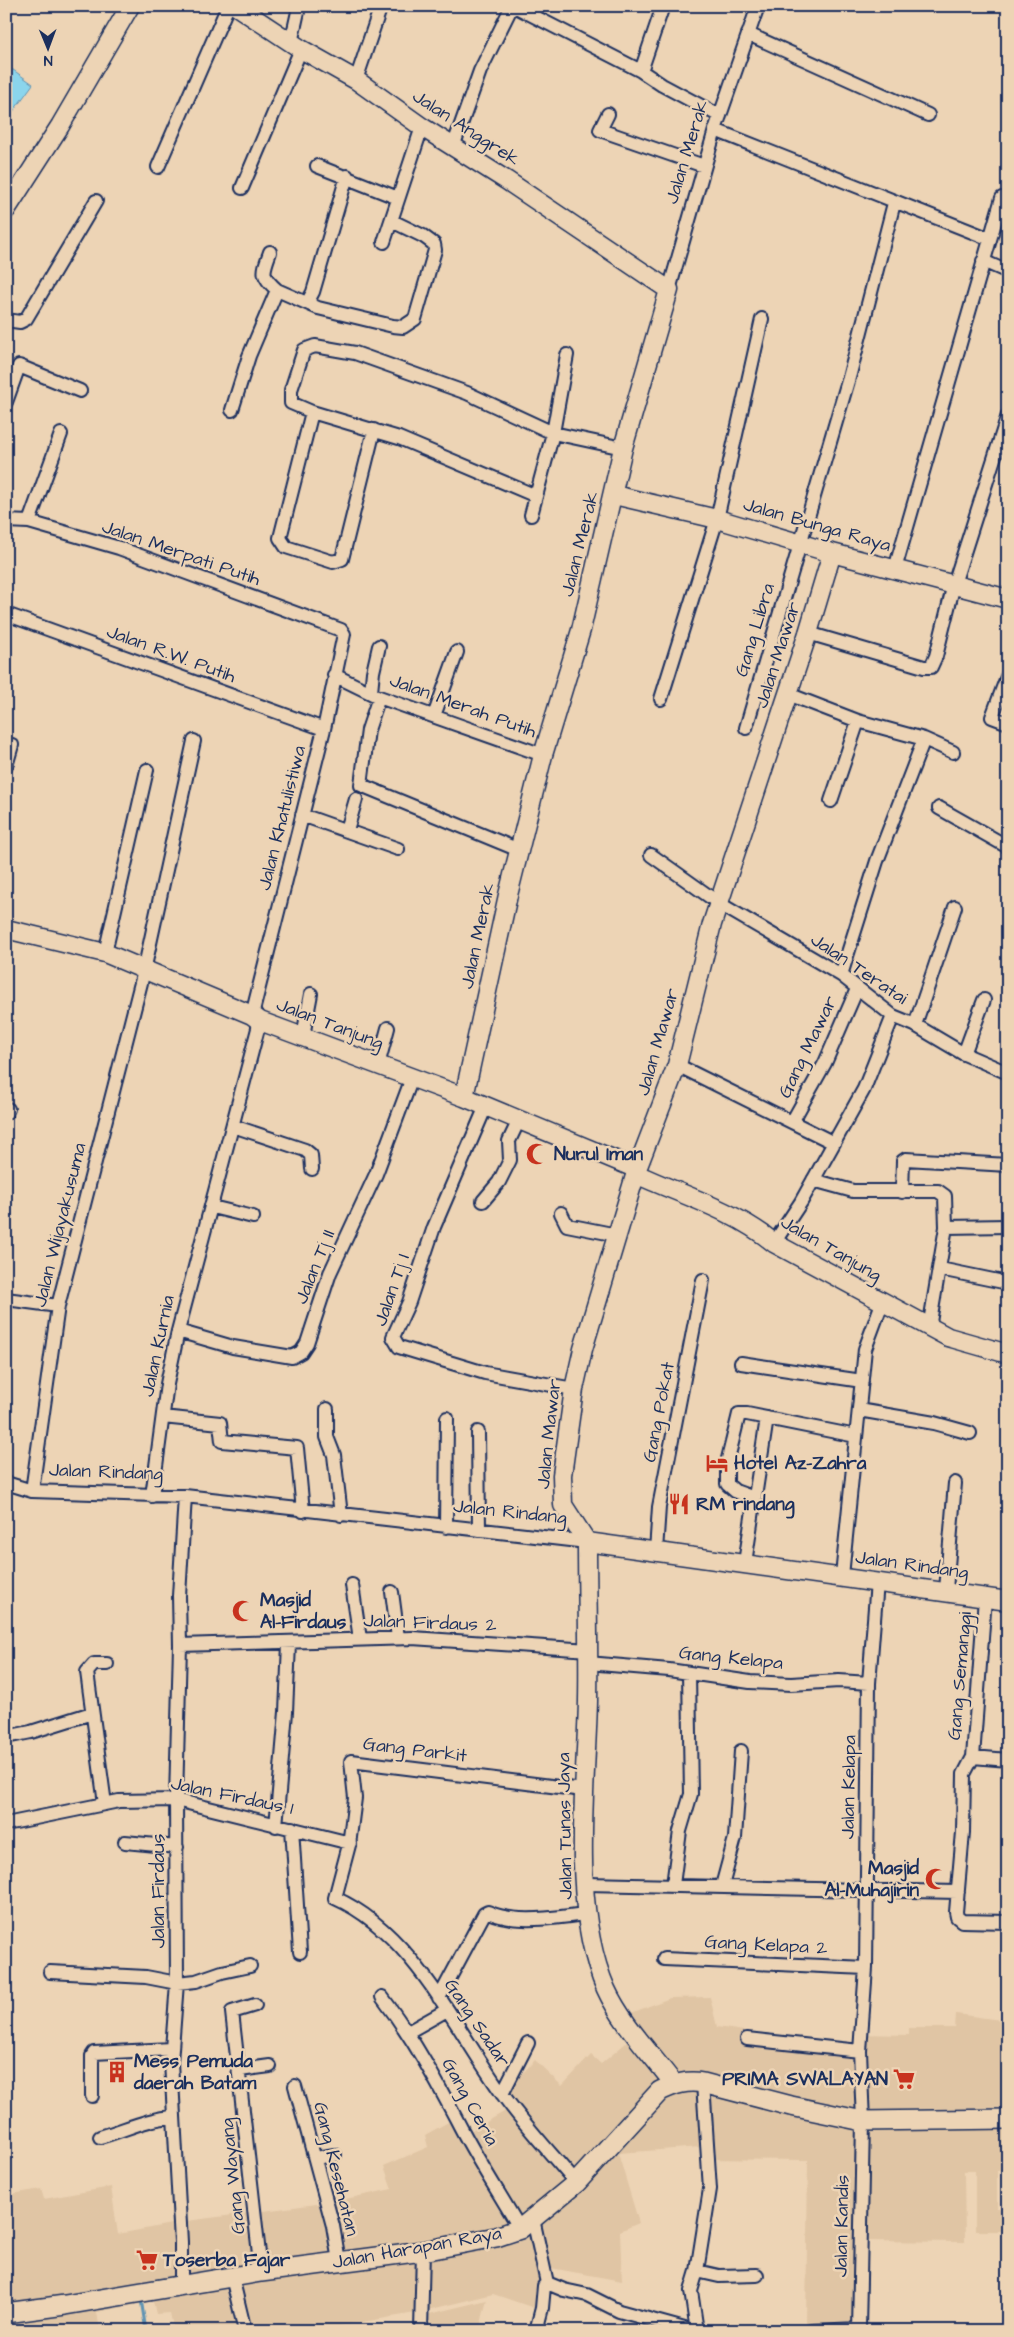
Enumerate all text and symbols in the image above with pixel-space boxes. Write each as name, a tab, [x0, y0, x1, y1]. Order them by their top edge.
north arrow	[22, 22, 72, 72]
text: N	[43, 50, 53, 70]
street label: Jalan Anggrek	[406, 83, 525, 174]
street label: Jalan Merak	[658, 96, 716, 207]
street label: Jalan Merak	[554, 488, 606, 599]
street label: Jalan Bunga Raya	[740, 491, 894, 560]
street label: Jalan Merpati Putih	[98, 513, 264, 593]
street label: Gang Libra	[728, 580, 783, 680]
street label: Jalan Mawar	[748, 598, 808, 712]
street label: Jalan R.W. Putih	[103, 618, 240, 690]
street label: Jalan Merah Putih	[386, 667, 541, 745]
street label: Jalan Khatulistiwa	[251, 742, 313, 893]
street label: Jalan Merak	[454, 880, 502, 991]
street label: Jalan Teratai	[805, 926, 913, 1012]
street label: Jalan Mawar	[630, 985, 686, 1099]
street label: Jalan Tanjung	[272, 991, 388, 1058]
street label: Gang Mawar	[772, 991, 846, 1103]
street label: Jalan Wijayakusuma	[27, 1140, 95, 1310]
mosque icon: Nurul Iman	[524, 1141, 550, 1167]
place label: Nurul Iman	[554, 1141, 644, 1168]
street label: Jalan Tanjung	[775, 1209, 887, 1290]
street label: Jalan Tj II	[288, 1226, 342, 1308]
street label: Jalan Tj I	[367, 1250, 417, 1330]
street label: Jalan Kurnia	[134, 1292, 182, 1399]
street label: Gang Pokat	[636, 1359, 683, 1465]
street label: Jalan Mawar	[530, 1377, 568, 1490]
hotel icon: Hotel Az-Zahra	[704, 1450, 730, 1476]
place label: Hotel Az-Zahra	[734, 1450, 867, 1477]
street label: Jalan Rindang	[48, 1457, 164, 1488]
restaurant icon: RM rindang	[666, 1491, 692, 1517]
place label: RM rindang	[696, 1491, 795, 1519]
street label: Jalan Rindang	[452, 1493, 568, 1532]
street label: Jalan Rindang	[853, 1544, 971, 1587]
place label: Masjid Al-Firdaus	[260, 1587, 347, 1636]
mosque icon: Masjid Al-Firdaus	[230, 1598, 256, 1624]
street label: Jalan Firdaus 2	[363, 1607, 497, 1639]
street label: Gang Semanggi	[941, 1611, 980, 1741]
street label: Gang Kelapa	[678, 1639, 785, 1678]
street label: Gang Parkit	[362, 1730, 469, 1771]
street label: Jalan Kelapa	[835, 1734, 863, 1839]
street label: Jalan Tunas Jaya	[550, 1752, 581, 1900]
street label: Jalan Firdaus 1	[168, 1770, 296, 1822]
street label: Jalan Firdaus	[145, 1834, 172, 1948]
place label: Masjid Al-Muhajirin	[824, 1855, 919, 1904]
mosque icon: Masjid Al-Muhajirin	[923, 1866, 949, 1892]
street label: Gang Kelapa 2	[704, 1928, 828, 1963]
street label: Gang Sadar	[437, 1973, 517, 2074]
place label: Mess Pemuda daerah Batam	[133, 2048, 257, 2097]
street label: Gang Ceria	[434, 2053, 505, 2152]
building icon: Mess Pemuda daerah Batam	[104, 2059, 130, 2085]
place label: PRIMA SWALAYAN	[722, 2066, 888, 2093]
supermarket icon: PRIMA SWALAYAN	[891, 2066, 917, 2092]
street label: Gang Kesehatan	[305, 2099, 366, 2239]
street label: Gang Wayang	[213, 2116, 254, 2235]
street label: Jalan Kandis	[828, 2175, 856, 2277]
street label: Jalan Harapan Raya	[330, 2220, 504, 2277]
supermarket icon: Toserba Fajar	[134, 2247, 160, 2273]
place label: Toserba Fajar	[162, 2247, 291, 2274]

